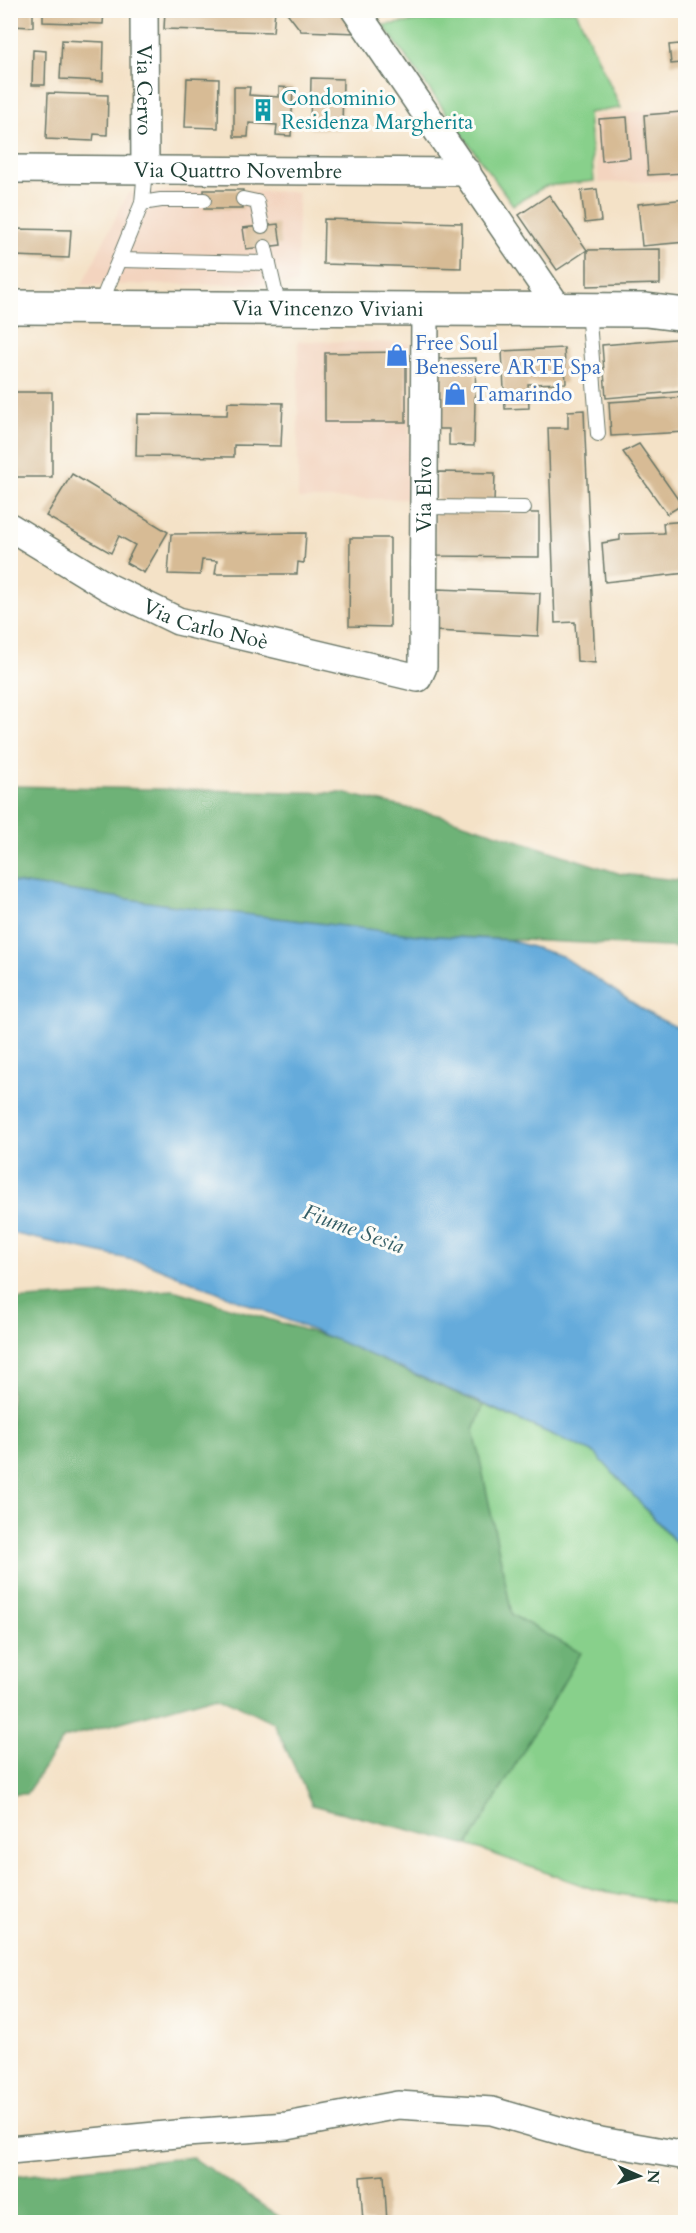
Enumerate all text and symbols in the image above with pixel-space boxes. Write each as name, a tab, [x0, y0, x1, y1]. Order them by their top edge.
street label: Via Cervo	[129, 44, 159, 136]
place label: Condominio Residenza Margherita	[281, 84, 473, 137]
building icon: Condominio Residenza Margherita	[250, 97, 276, 123]
street label: Via Quattro Novembre	[134, 156, 342, 186]
street label: Via Vincenzo Viviani	[232, 294, 424, 324]
place label: Free Soul Benessere ARTE Spa	[415, 329, 601, 382]
shop icon: Free Soul Benessere ARTE Spa	[384, 342, 410, 368]
place label: Tamarindo	[473, 380, 572, 409]
shop icon: Tamarindo	[442, 381, 468, 407]
street label: Via Elvo	[410, 456, 439, 533]
street label: Via Carlo Noè	[137, 592, 271, 657]
water label: Fiume Sesia	[299, 1197, 408, 1261]
north arrow	[609, 2146, 669, 2206]
text: N	[642, 2169, 664, 2184]

